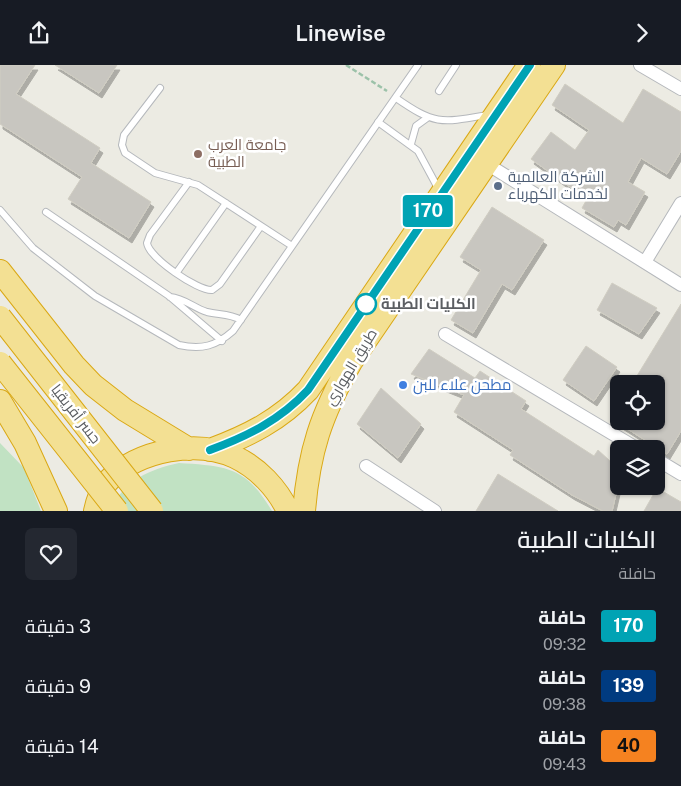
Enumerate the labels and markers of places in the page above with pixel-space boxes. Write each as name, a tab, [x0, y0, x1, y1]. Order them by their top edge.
place label: جامعة العرب الطبية	[208, 136, 286, 170]
marker: جامعة العرب الطبية	[192, 148, 204, 160]
place label: الشركة العالمية لخدمات الكهرباء	[508, 168, 608, 204]
marker: الشركة العالمية لخدمات الكهرباء	[492, 180, 504, 192]
marker: الكليات الطبية	[355, 293, 377, 315]
place label: الكليات الطبية	[381, 295, 476, 312]
place label: مطحن علاء للبن	[413, 376, 511, 395]
marker: مطحن علاء للبن	[397, 379, 409, 391]

